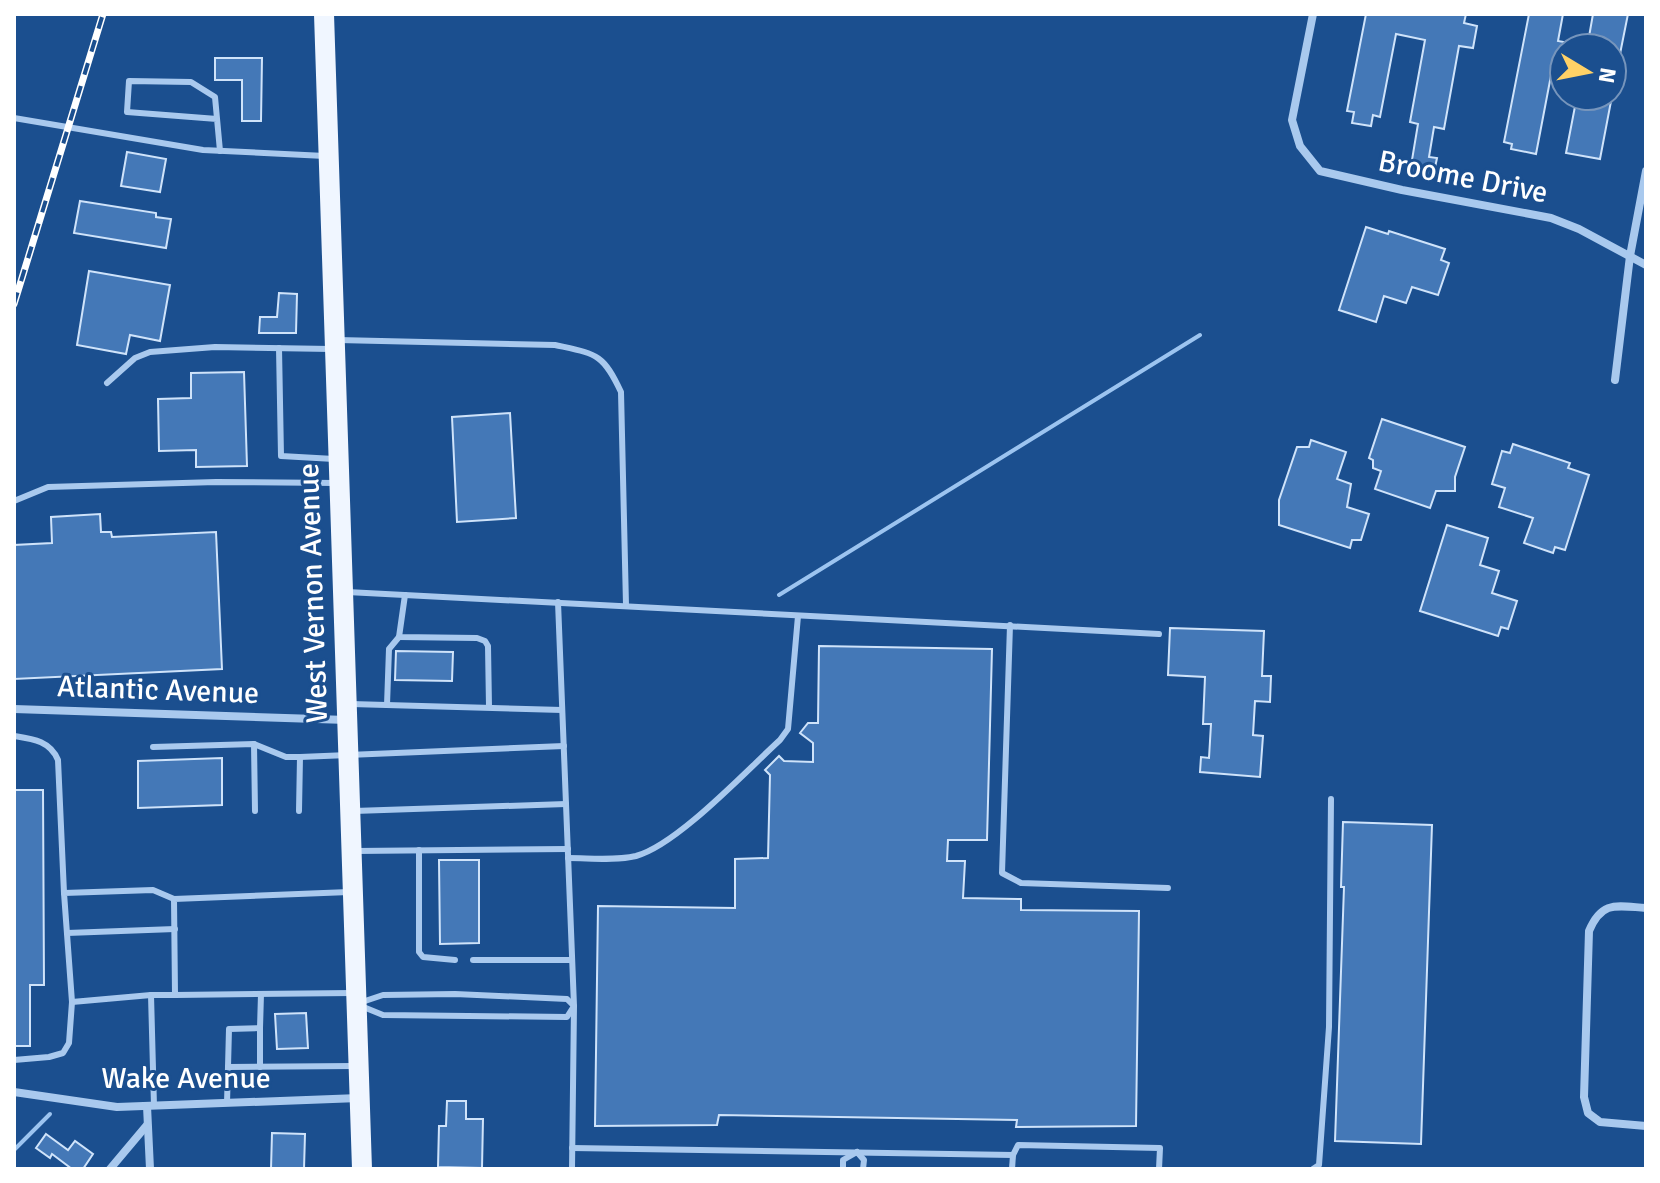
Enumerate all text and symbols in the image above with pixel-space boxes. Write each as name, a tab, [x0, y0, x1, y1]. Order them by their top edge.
north arrow	[1548, 32, 1628, 112]
text: N	[1593, 66, 1622, 85]
street label: Broome Drive	[1375, 142, 1551, 212]
street label: West Vernon Avenue	[290, 462, 336, 724]
street label: Atlantic Avenue	[56, 668, 260, 712]
street label: Wake Avenue	[101, 1060, 271, 1097]

